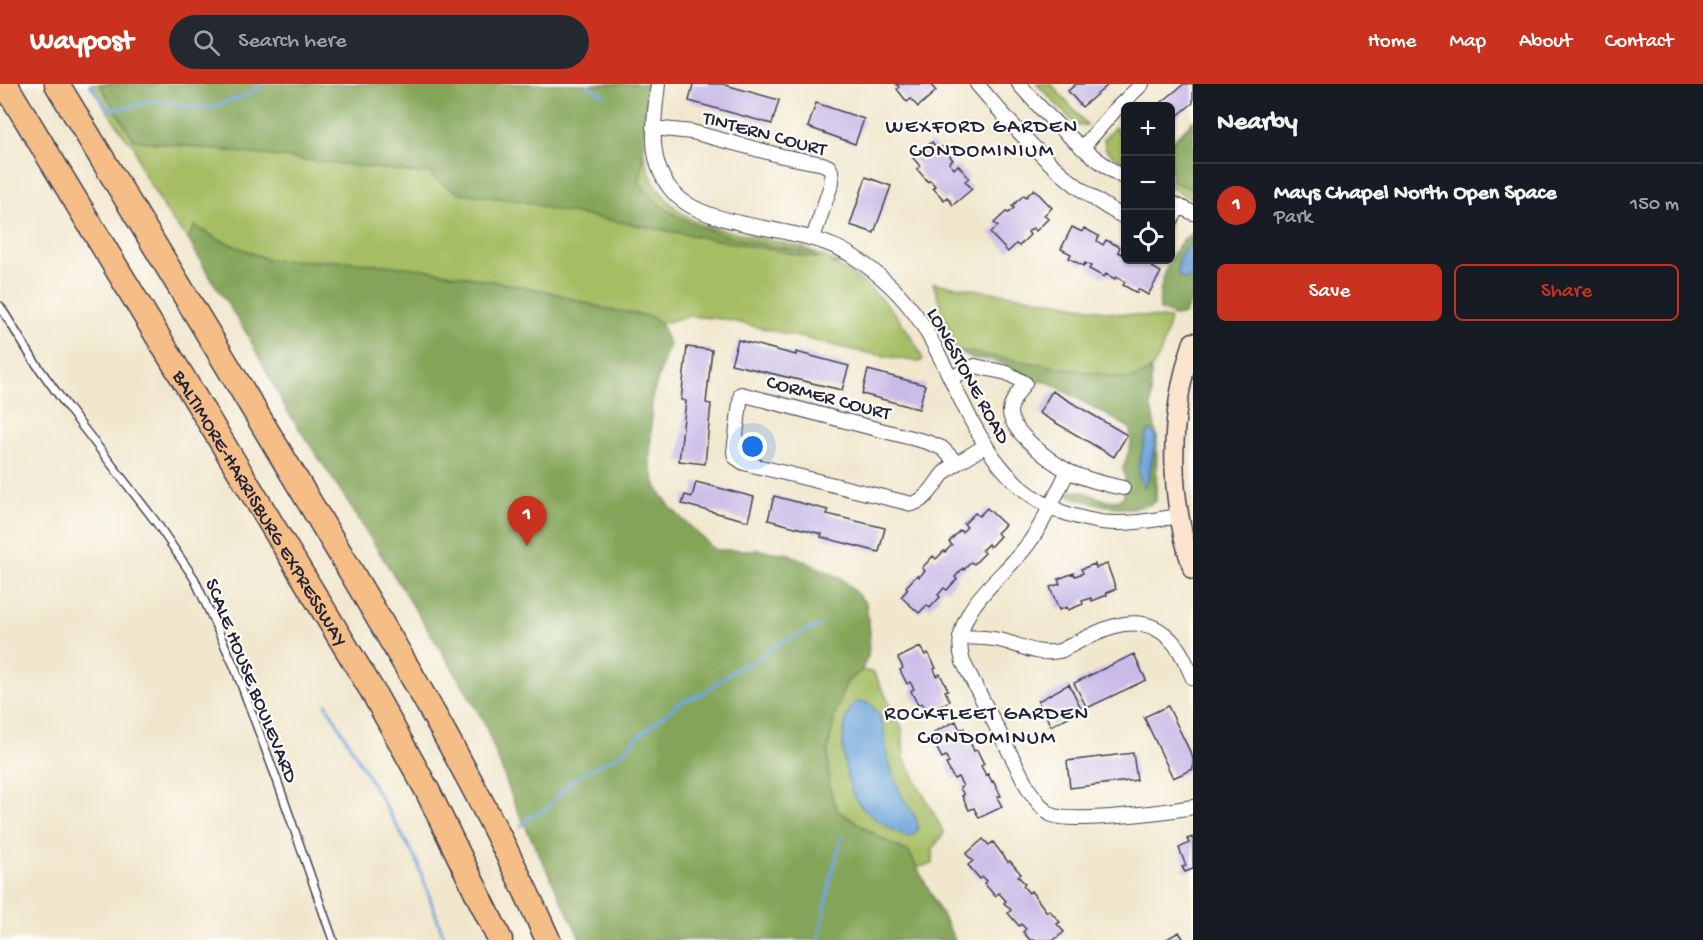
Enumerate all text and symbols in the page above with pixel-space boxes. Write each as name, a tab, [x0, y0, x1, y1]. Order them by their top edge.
search box	[169, 15, 589, 69]
text: Waypost	[30, 26, 133, 59]
icon: search	[190, 26, 223, 59]
text: Search here	[238, 29, 347, 55]
text: Home	[1368, 30, 1416, 55]
text: Map	[1449, 30, 1486, 55]
text: About	[1519, 30, 1572, 55]
text: Contact	[1605, 30, 1673, 55]
map controls	[1121, 102, 1175, 264]
button: +	[1121, 102, 1175, 156]
street label: TINTERN COURT	[699, 108, 829, 163]
text: Nearby	[1217, 108, 1298, 139]
district label: WEXFORD GARDEN CONDOMINIUM	[885, 116, 1079, 165]
button: −	[1121, 156, 1175, 210]
text: Mays Chapel North Open Space	[1274, 181, 1557, 207]
text: 1	[1232, 194, 1241, 217]
text: 150 m	[1630, 194, 1679, 217]
text: Park	[1274, 207, 1312, 230]
button: locate	[1121, 210, 1175, 264]
button: Save	[1217, 264, 1442, 321]
button: Share	[1454, 264, 1679, 321]
street label: LONGSTONE ROAD	[920, 305, 1014, 449]
street label: BALTIMORE-HARRISBURG EXPRESSWAY	[165, 366, 351, 652]
street label: CORMER COURT	[764, 372, 894, 427]
your location	[738, 432, 767, 461]
pin: 1	[508, 496, 546, 546]
street label: SCALE HOUSE BOULEVARD	[198, 576, 302, 788]
district label: ROCKFLEET GARDEN CONDOMINUM	[884, 703, 1090, 752]

